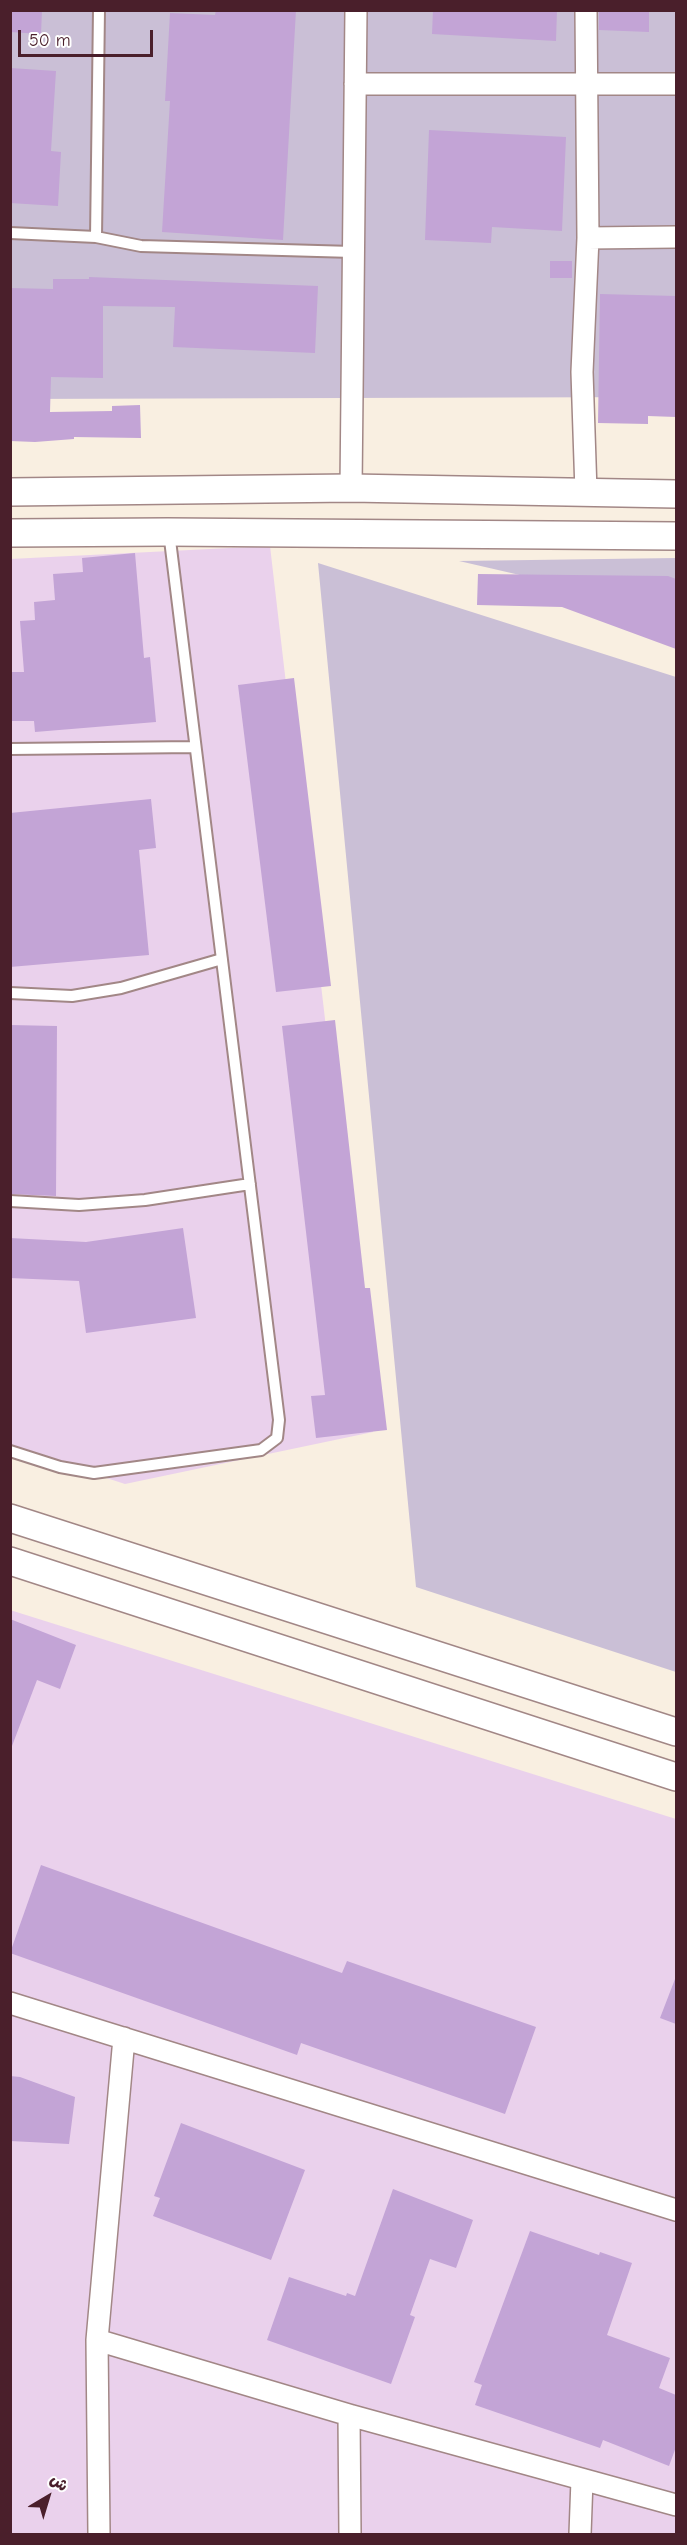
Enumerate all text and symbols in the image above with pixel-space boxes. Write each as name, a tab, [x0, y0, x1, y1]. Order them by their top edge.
scale bar	[21, 18, 156, 56]
text: 50 m	[29, 30, 71, 51]
north arrow	[18, 2467, 78, 2527]
text: ش	[47, 2470, 72, 2495]

